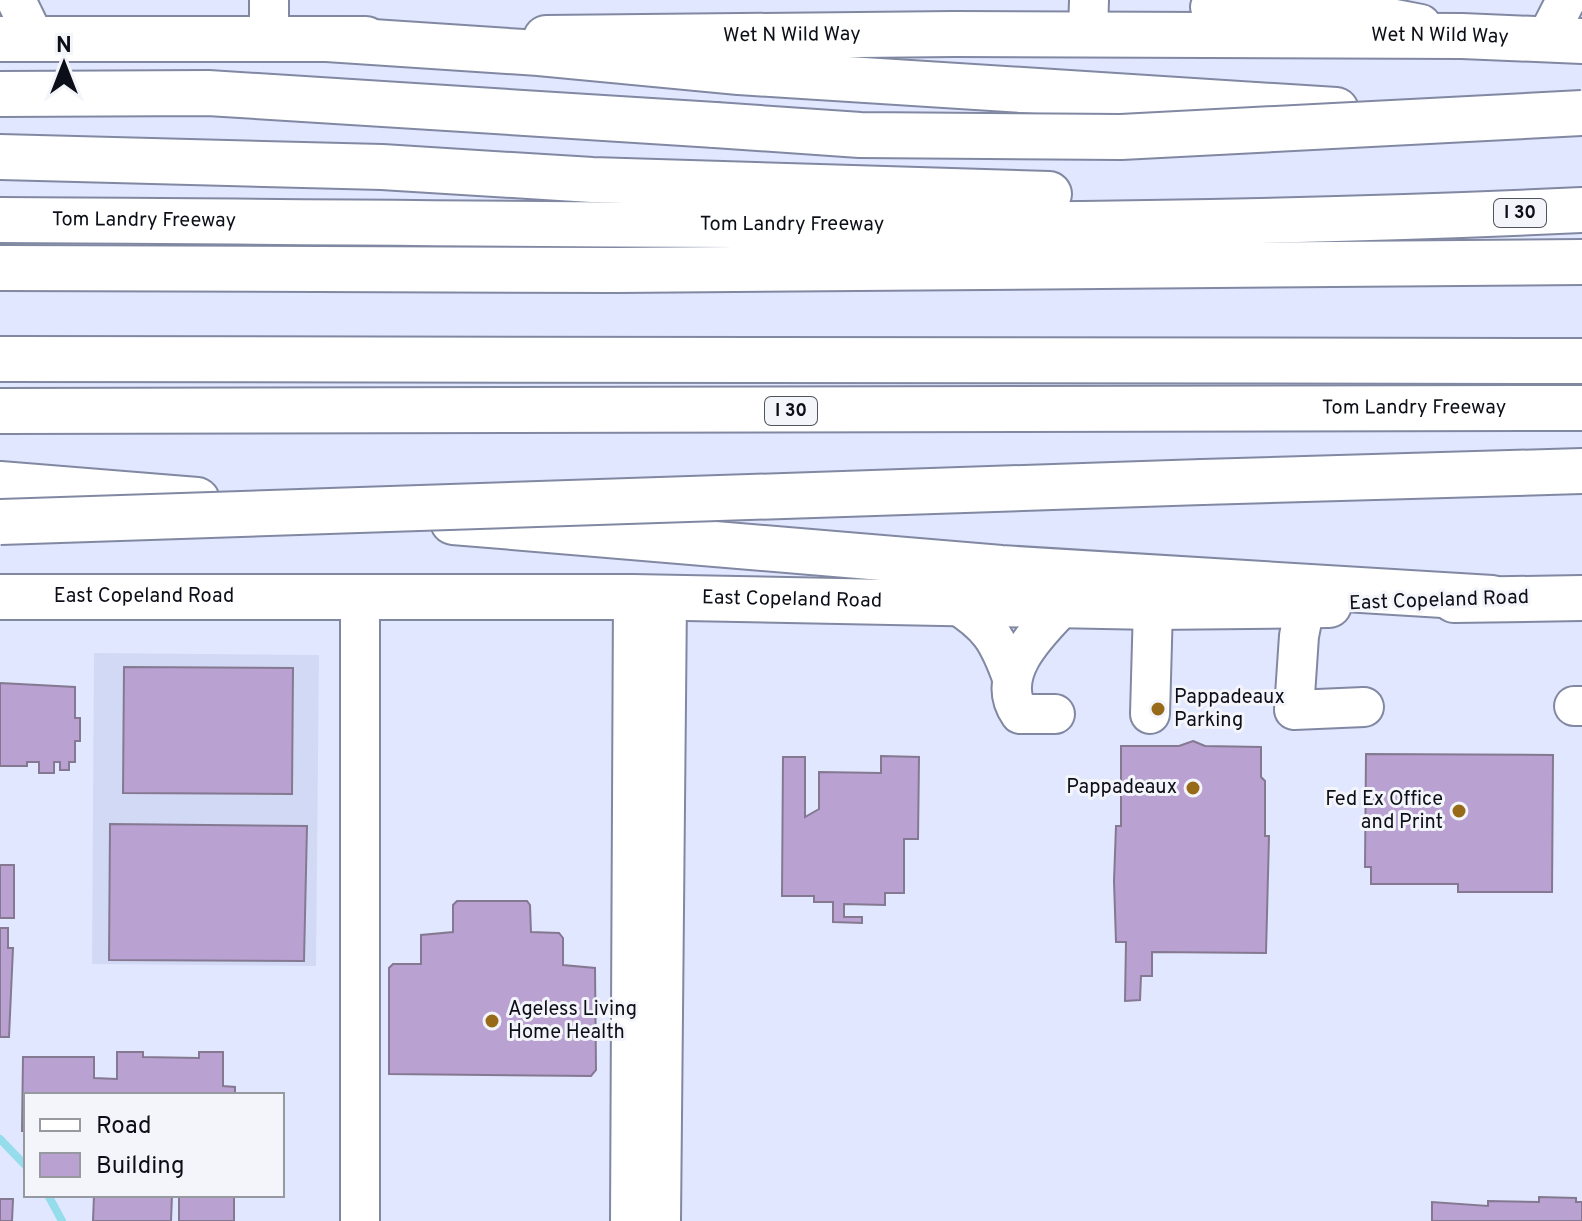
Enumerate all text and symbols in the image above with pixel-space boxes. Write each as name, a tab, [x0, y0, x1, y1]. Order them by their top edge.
street label: Wet N Wild Way	[723, 22, 861, 49]
street label: Wet N Wild Way	[1371, 23, 1509, 51]
north arrow	[24, 24, 104, 104]
text: N	[56, 33, 72, 60]
road number: I 30	[1494, 199, 1546, 227]
street label: Tom Landry Freeway	[52, 207, 236, 234]
street label: Tom Landry Freeway	[700, 212, 884, 238]
street label: Tom Landry Freeway	[1322, 395, 1506, 421]
road number: I 30	[765, 397, 817, 425]
street label: East Copeland Road	[54, 584, 234, 610]
street label: East Copeland Road	[702, 585, 882, 615]
street label: East Copeland Road	[1349, 585, 1529, 617]
place label: Pappadeaux Parking	[1174, 685, 1285, 734]
marker: Pappadeaux Parking	[1149, 700, 1167, 718]
place label: Pappadeaux	[1066, 775, 1177, 801]
marker: Pappadeaux	[1184, 779, 1202, 797]
place label: Fed Ex Office and Print	[1325, 787, 1443, 836]
marker: Fed Ex Office and Print	[1450, 802, 1468, 820]
place label: Ageless Living Home Health	[508, 997, 637, 1046]
marker: Ageless Living Home Health	[483, 1012, 501, 1030]
legend	[24, 1093, 284, 1197]
text: Road	[96, 1112, 152, 1142]
text: Building	[96, 1152, 185, 1182]

